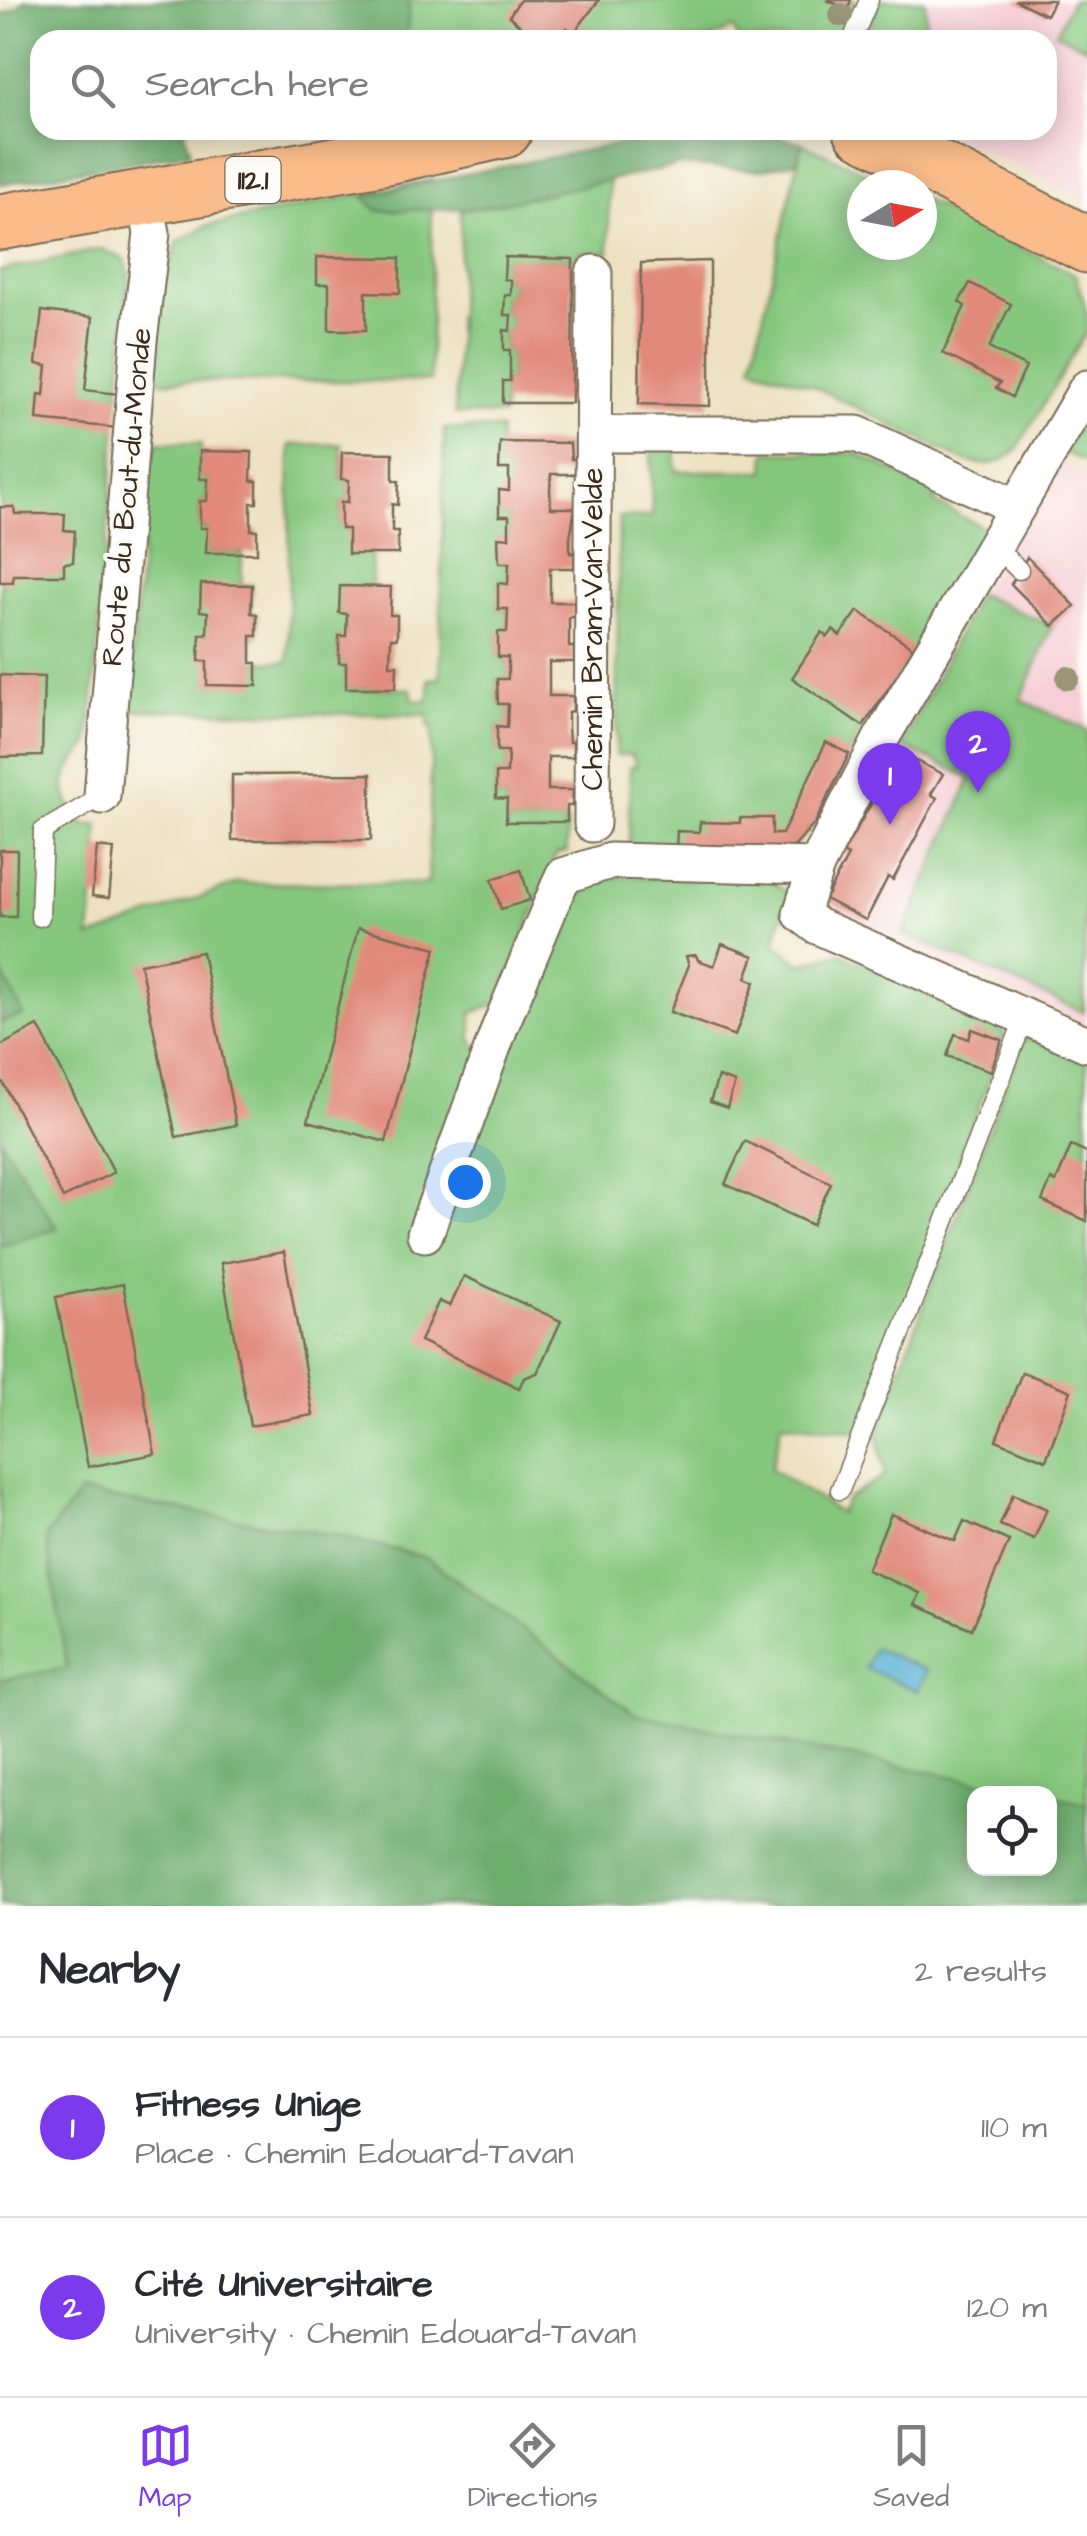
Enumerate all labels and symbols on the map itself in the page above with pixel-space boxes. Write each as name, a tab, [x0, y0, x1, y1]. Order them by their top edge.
road number: 112.1	[226, 157, 280, 203]
north arrow	[847, 170, 937, 260]
street label: Route du Bout-du-Monde	[91, 326, 163, 668]
street label: Chemin Bram-Van-Velde	[572, 468, 614, 790]
pin: 2	[946, 710, 1010, 793]
pin: 1	[858, 742, 922, 825]
your location	[440, 1157, 491, 1208]

